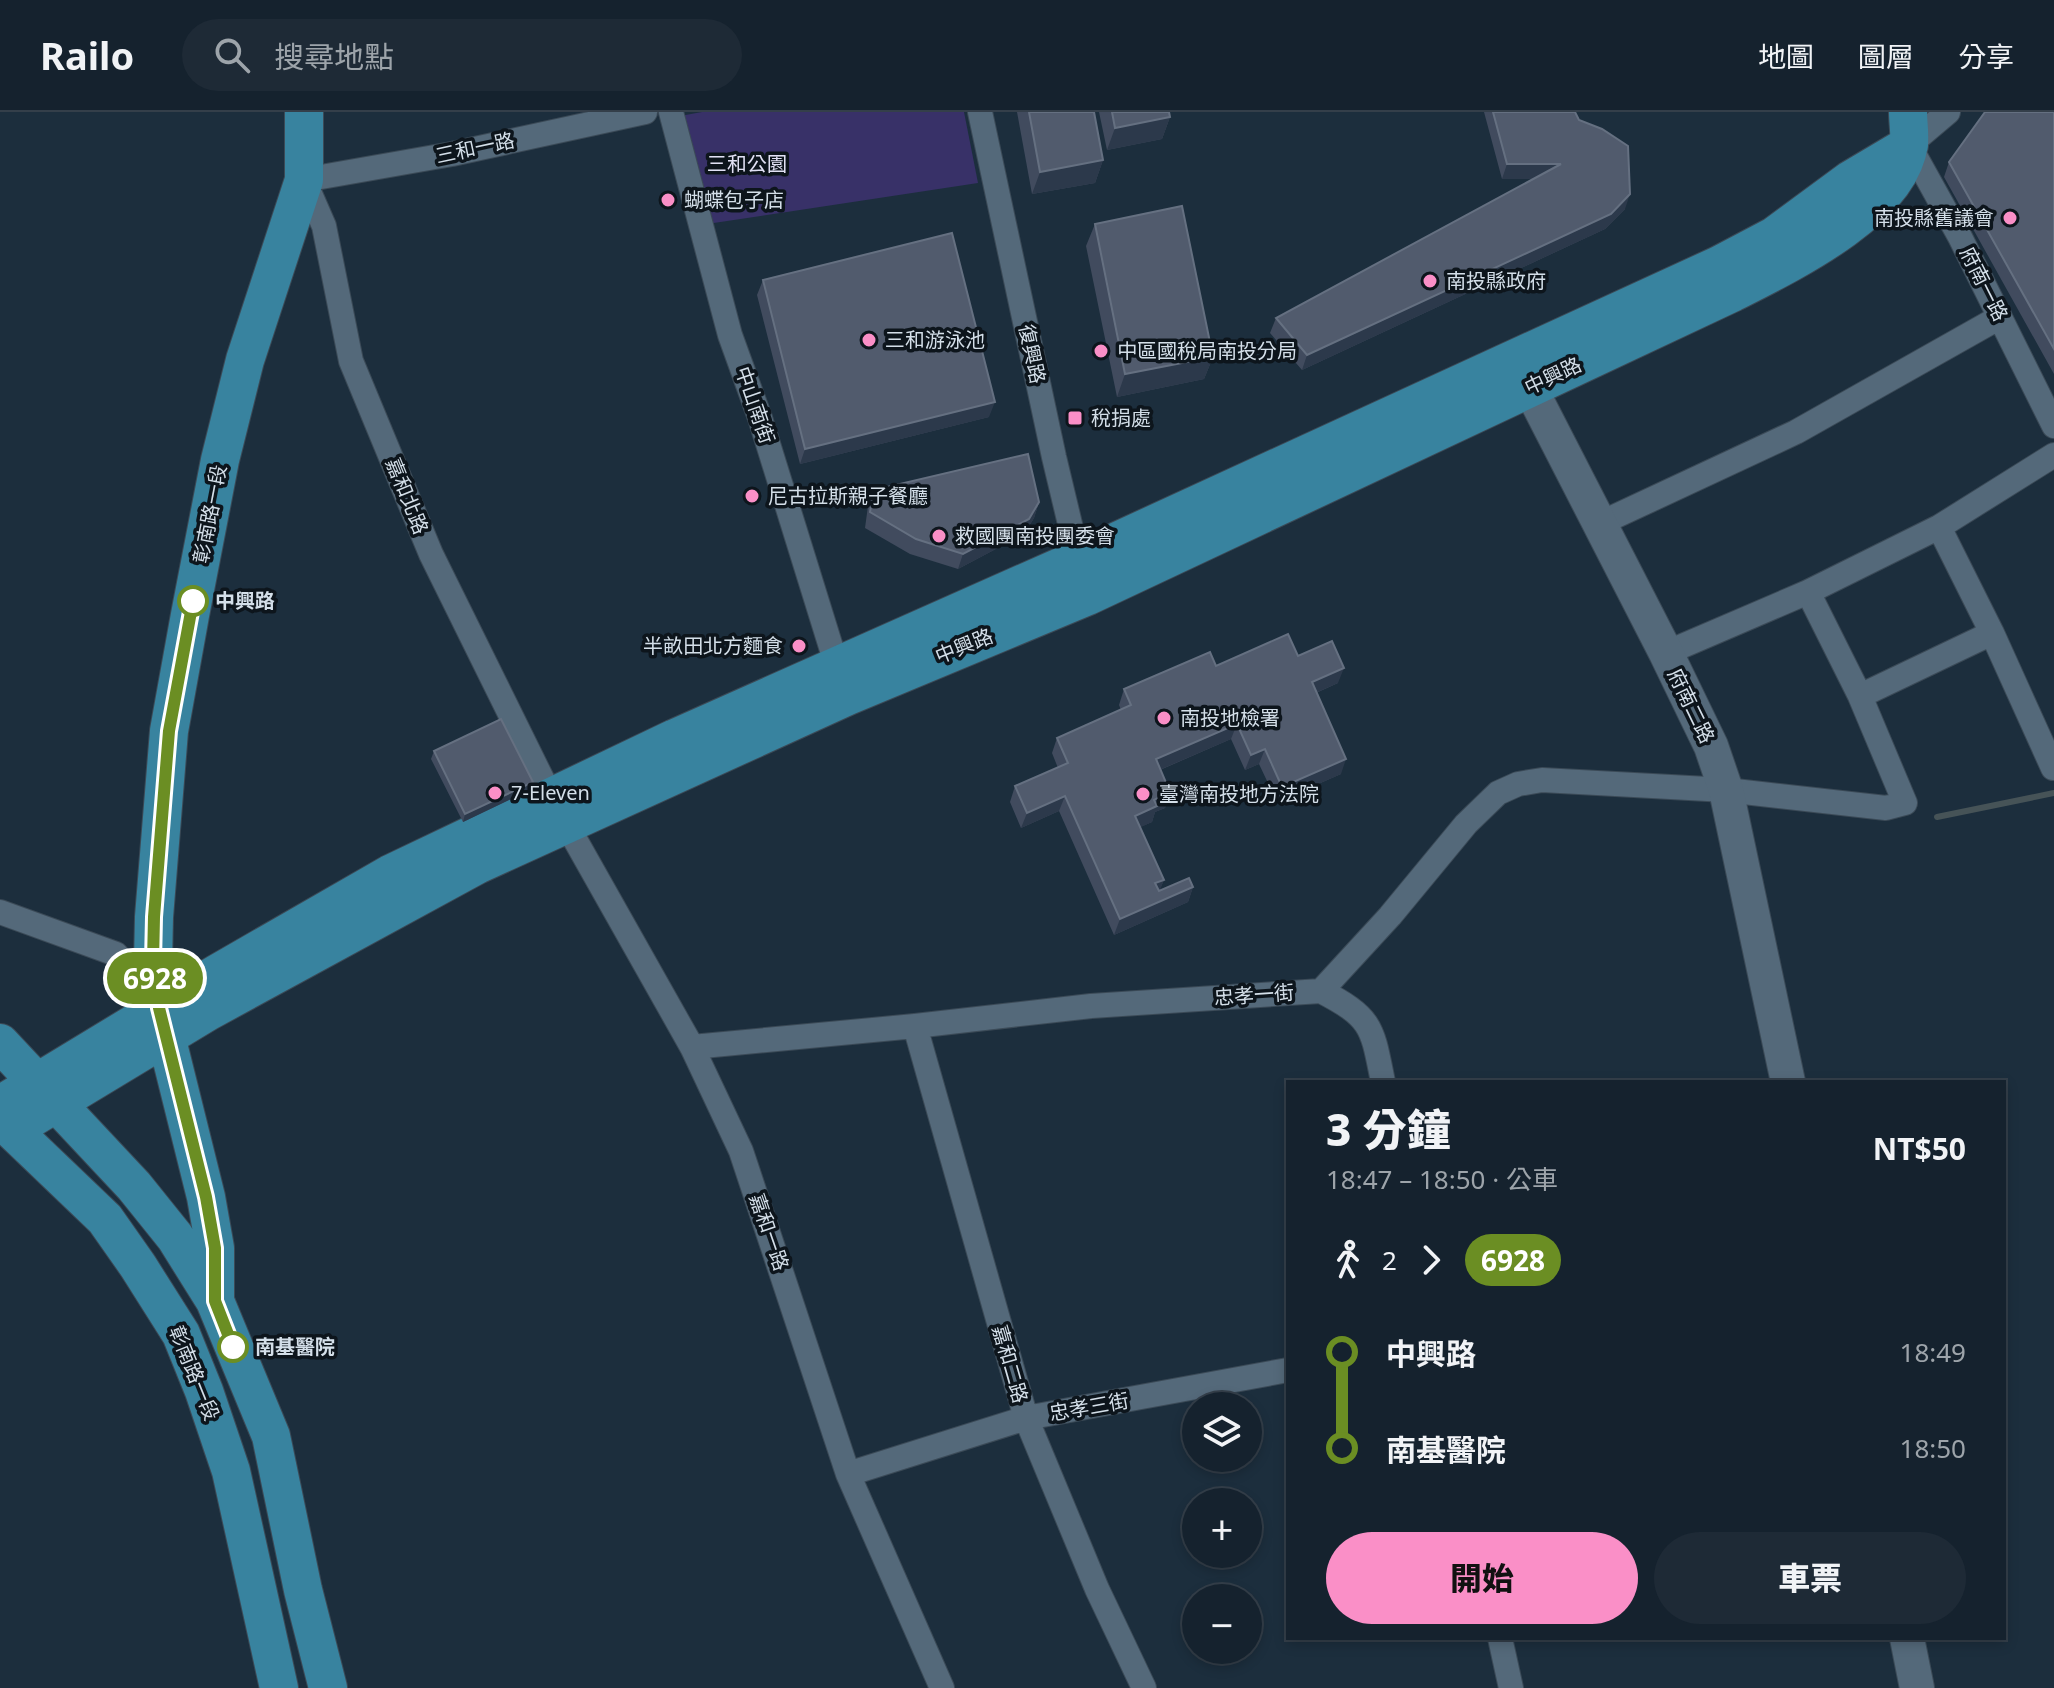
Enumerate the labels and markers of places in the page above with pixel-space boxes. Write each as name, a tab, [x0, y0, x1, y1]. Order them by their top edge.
place label: 蝴蝶包子店	[684, 186, 784, 213]
marker: 蝴蝶包子店	[659, 191, 677, 209]
place label: 南投縣舊議會	[1874, 204, 1994, 231]
marker: 南投縣舊議會	[2001, 209, 2019, 227]
place label: 南投縣政府	[1446, 267, 1546, 294]
marker: 南投縣政府	[1421, 272, 1439, 290]
place label: 三和游泳池	[885, 326, 985, 353]
marker: 三和游泳池	[860, 331, 878, 349]
place label: 中區國稅局南投分局	[1117, 337, 1297, 364]
marker: 中區國稅局南投分局	[1092, 342, 1110, 360]
place label: 稅捐處	[1091, 404, 1151, 431]
marker: 稅捐處	[1066, 409, 1084, 427]
place label: 尼古拉斯親子餐廳	[768, 482, 928, 509]
marker: 尼古拉斯親子餐廳	[743, 487, 761, 505]
place label: 救國團南投團委會	[955, 522, 1115, 549]
marker: 救國團南投團委會	[930, 527, 948, 545]
marker: 中興路	[178, 586, 208, 616]
place label: 中興路	[215, 587, 275, 614]
place label: 半畝田北方麵食	[643, 632, 783, 659]
marker: 半畝田北方麵食	[790, 637, 808, 655]
place label: 南投地檢署	[1180, 704, 1280, 731]
marker: 南投地檢署	[1155, 709, 1173, 727]
place label: 7-Eleven	[511, 779, 590, 806]
place label: 臺灣南投地方法院	[1159, 780, 1319, 807]
marker: 7-Eleven	[486, 784, 504, 802]
marker: 臺灣南投地方法院	[1134, 785, 1152, 803]
marker: 南基醫院	[218, 1332, 248, 1362]
place label: 南基醫院	[255, 1333, 335, 1360]

